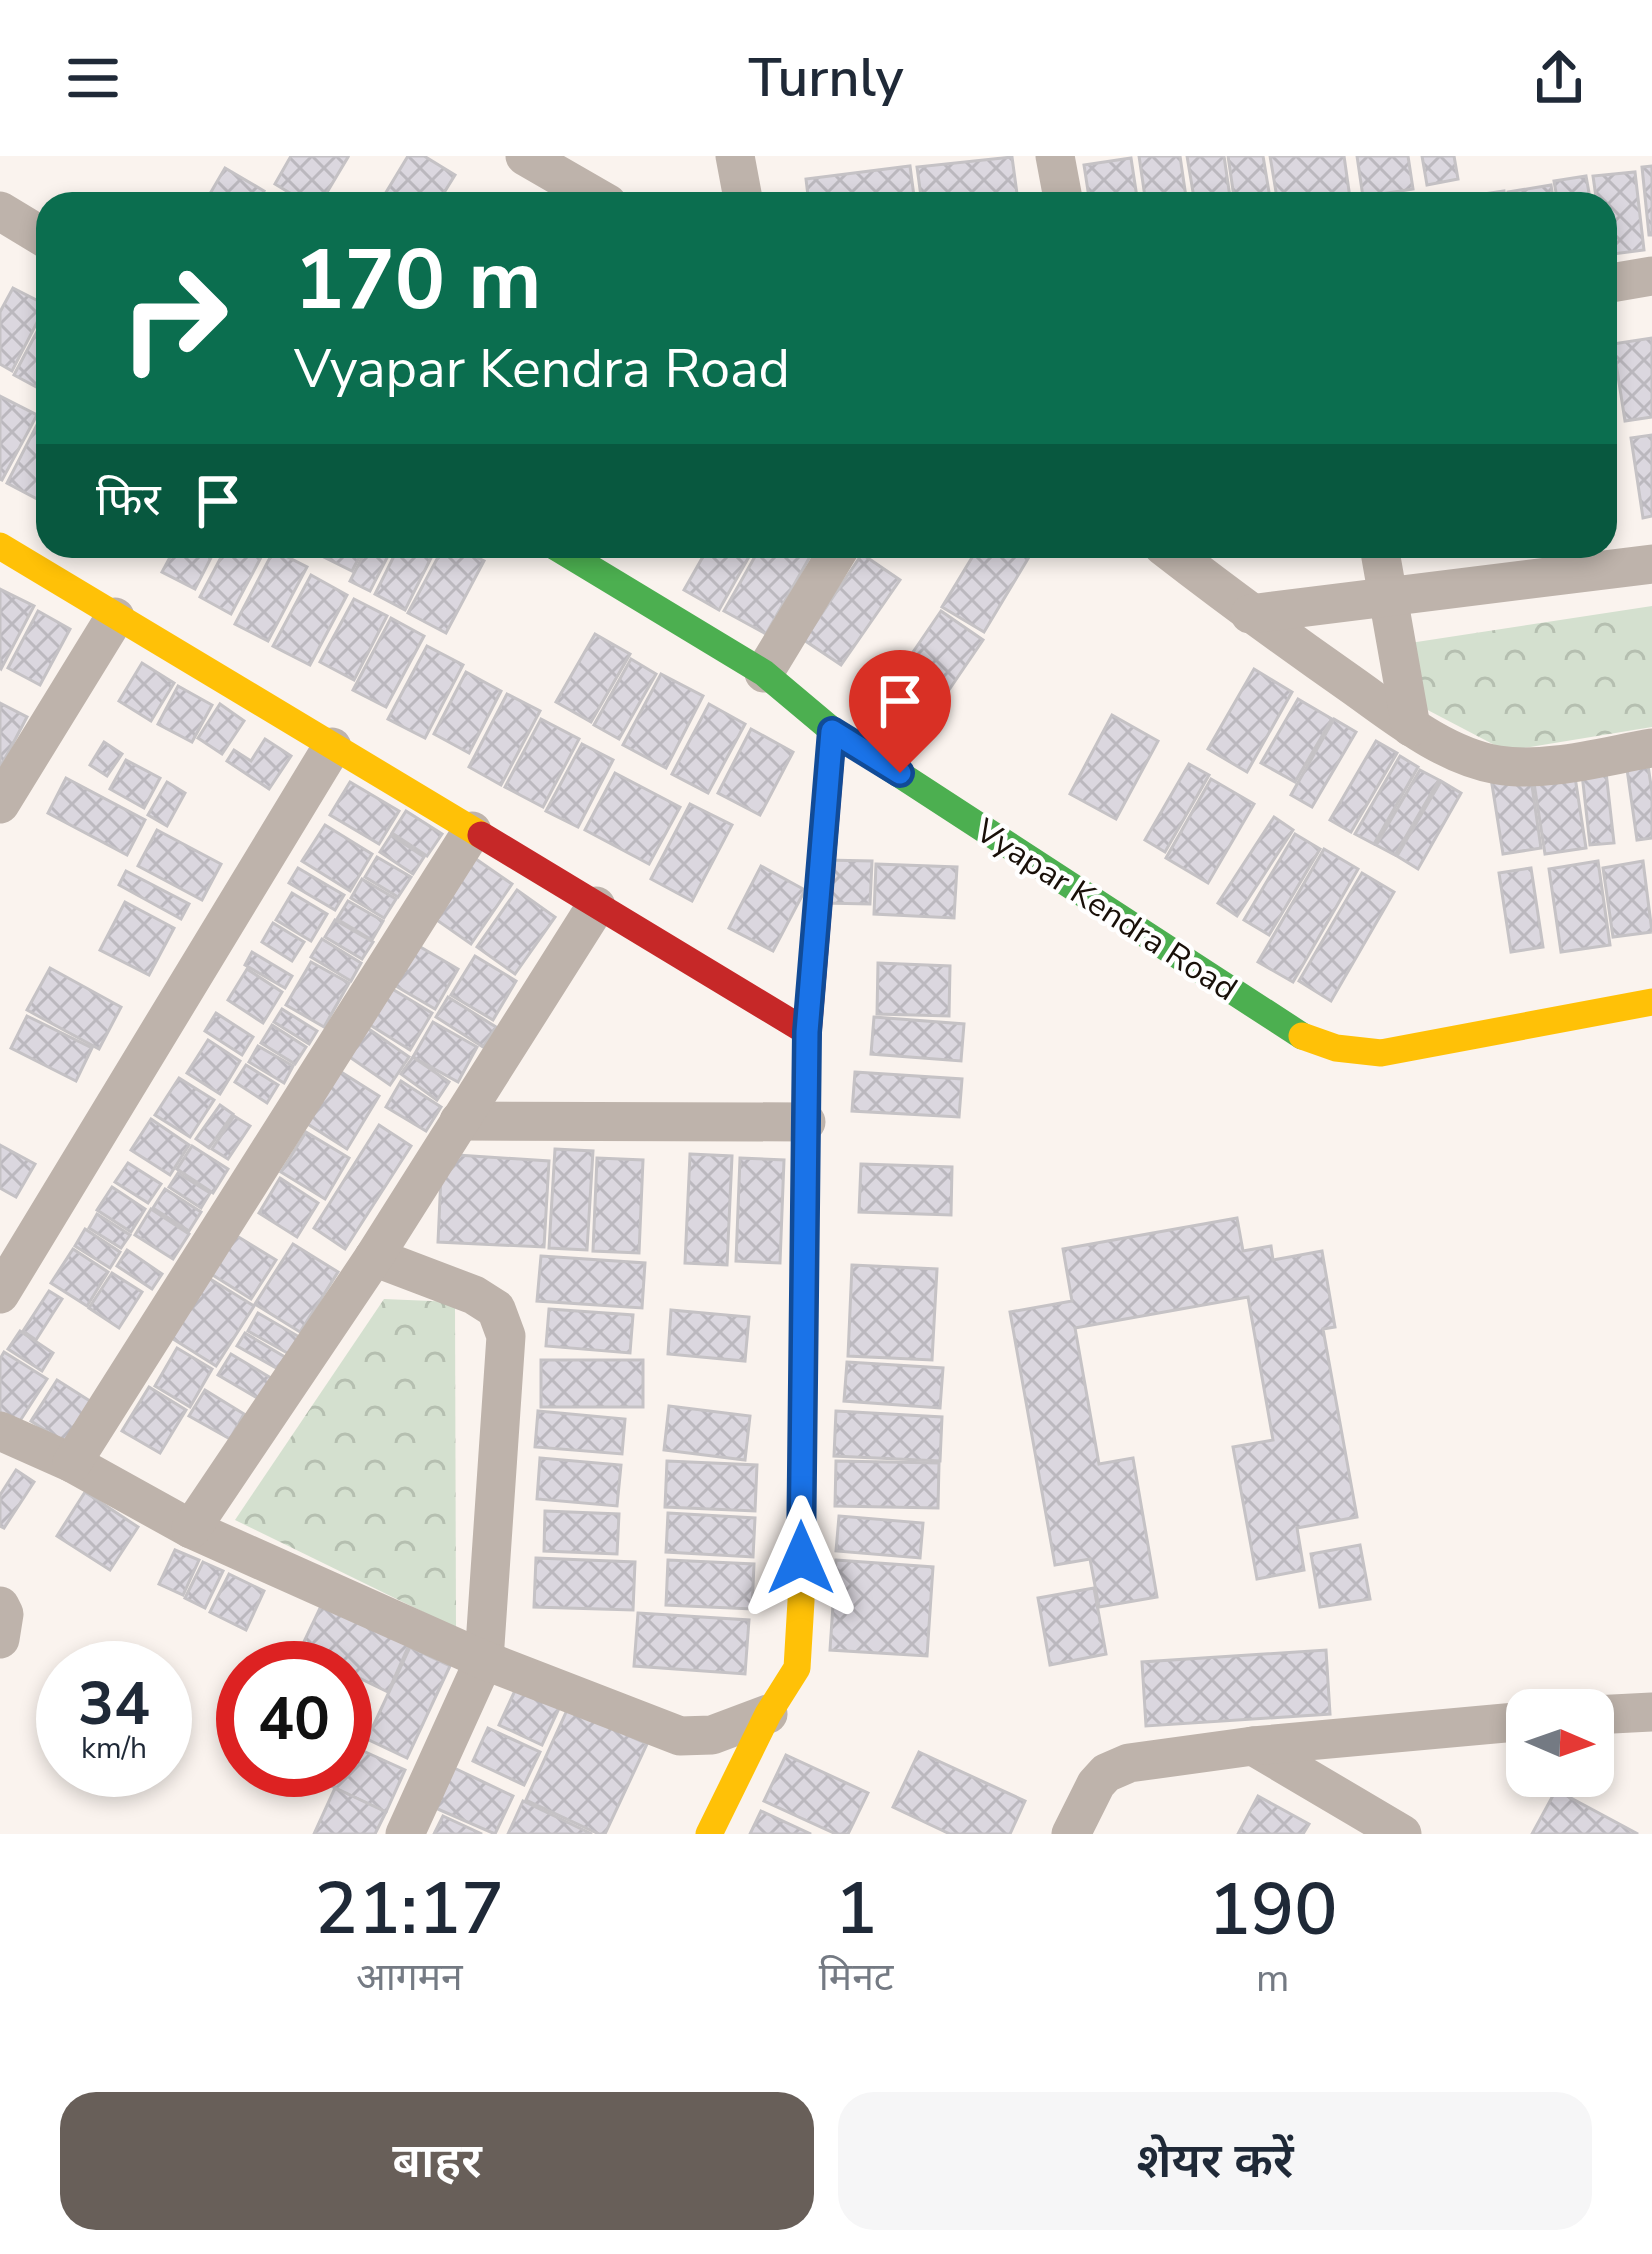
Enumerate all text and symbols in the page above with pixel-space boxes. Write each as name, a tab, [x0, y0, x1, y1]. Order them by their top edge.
text: Turnly	[749, 41, 903, 115]
icon: menu	[60, 45, 126, 111]
icon: share	[1526, 45, 1592, 111]
text: 170 m	[294, 223, 542, 338]
icon: right	[96, 240, 252, 396]
text: Vyapar Kendra Road	[294, 332, 790, 406]
icon: arrive	[185, 468, 251, 534]
text: फिर	[96, 470, 161, 531]
pin	[849, 650, 951, 773]
icon: arrive	[867, 668, 933, 734]
street label: Vyapar Kendra Road	[966, 808, 1246, 1012]
position arrow	[738, 1495, 864, 1621]
speed limit sign: 40	[216, 1641, 372, 1797]
text: 34	[78, 1663, 150, 1745]
north arrow	[1506, 1689, 1614, 1797]
map controls	[1506, 1689, 1614, 1797]
text: km/h	[81, 1728, 147, 1769]
text: 21:17	[314, 1860, 504, 1958]
text: 1	[835, 1860, 878, 1958]
text: 190	[1208, 1861, 1338, 1959]
text: आगमन	[356, 1951, 463, 2004]
text: मिनट	[819, 1951, 893, 2004]
text: m	[1256, 1952, 1289, 2005]
button: बाहर	[60, 2092, 814, 2230]
button: शेयर करें	[838, 2092, 1592, 2230]

